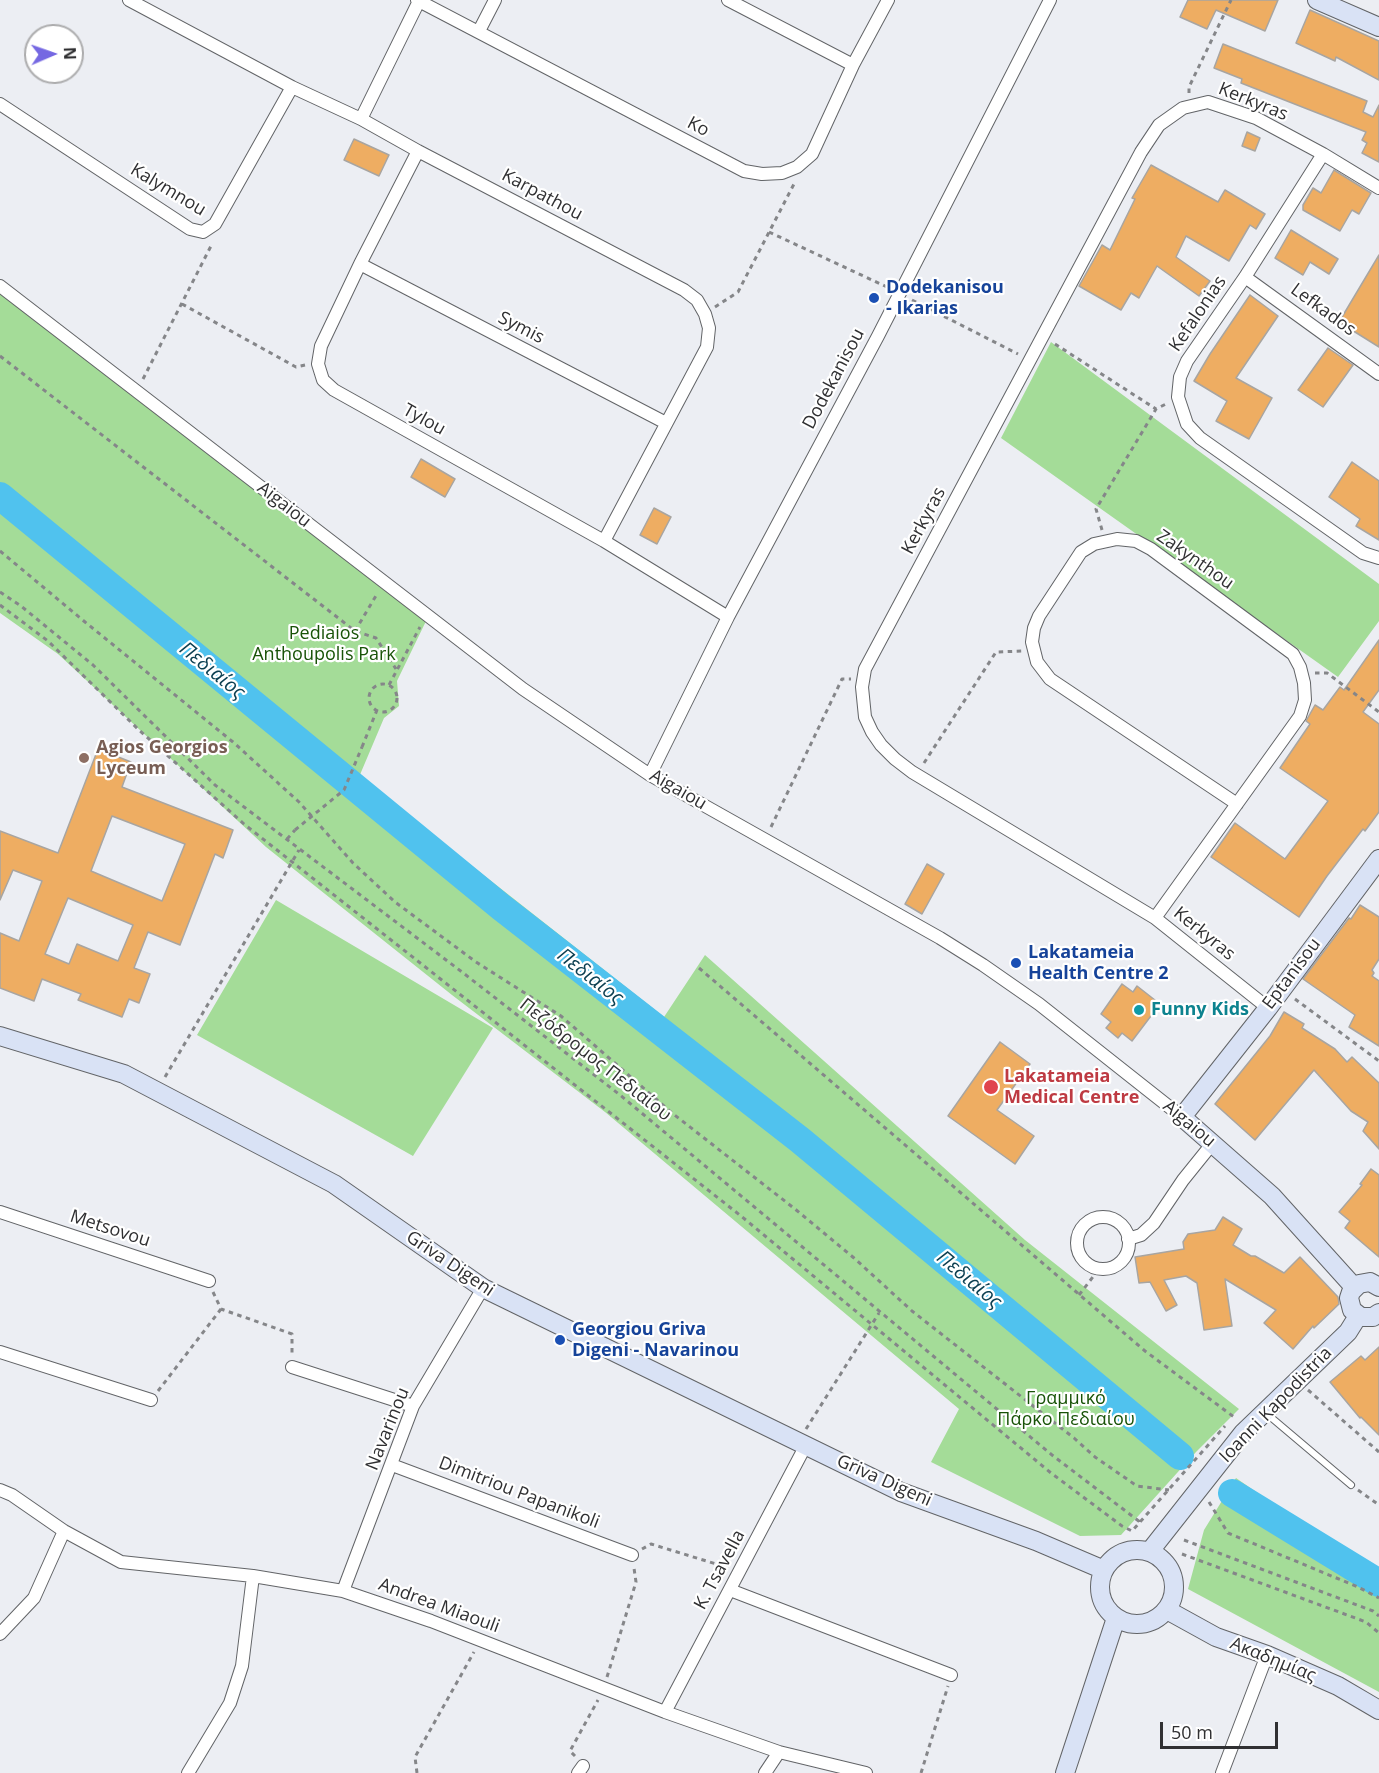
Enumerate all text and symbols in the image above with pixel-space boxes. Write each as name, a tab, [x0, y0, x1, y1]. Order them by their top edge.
north arrow	[24, 24, 84, 84]
text: N	[59, 47, 81, 60]
street label: Kerkyras	[1215, 78, 1291, 126]
street label: Ko	[683, 112, 713, 142]
street label: Kalymnou	[126, 159, 210, 221]
street label: Karpathou	[498, 165, 586, 225]
street label: Kefalonias	[1165, 272, 1231, 356]
place label: Dodekanisou - Ikarias	[886, 277, 1004, 320]
street label: Lefkados	[1286, 279, 1360, 341]
marker: Dodekanisou - Ikarias	[867, 291, 881, 305]
street label: Symis	[494, 307, 548, 349]
street label: Dodekanisou	[799, 325, 869, 433]
street label: Tylou	[399, 400, 449, 440]
street label: Aigaiou	[253, 477, 315, 533]
street label: Kerkyras	[897, 484, 951, 558]
street label: Zakynthou	[1152, 526, 1238, 594]
park label: Pediaios Anthoupolis Park	[252, 623, 396, 666]
water label: Πεδιαίος	[174, 637, 250, 705]
place label: Agios Georgios Lyceum	[96, 737, 228, 780]
marker: Agios Georgios Lyceum	[77, 751, 91, 765]
street label: Aigaiou	[646, 765, 710, 815]
street label: Kerkyras	[1169, 903, 1239, 965]
street label: Eptanisou	[1258, 934, 1326, 1014]
place label: Lakatameia Health Centre 2	[1028, 942, 1169, 984]
water label: Πεδιαίος	[552, 944, 628, 1010]
marker: Lakatameia Health Centre 2	[1009, 956, 1023, 970]
street label: Πεζόδρομος Πεδιαίου	[515, 994, 675, 1126]
place label: Funny Kids	[1151, 999, 1249, 1021]
marker: Funny Kids	[1132, 1003, 1146, 1017]
place label: Lakatameia Medical Centre	[1004, 1066, 1139, 1108]
marker: Lakatameia Medical Centre	[982, 1078, 1000, 1096]
street label: Aigaiou	[1158, 1096, 1220, 1152]
street label: Metsovou	[67, 1206, 153, 1252]
street label: Griva Digeni	[402, 1227, 498, 1301]
water label: Πεδιαίος	[932, 1246, 1006, 1314]
place label: Georgiou Griva Digeni - Navarinou	[572, 1319, 739, 1362]
marker: Georgiou Griva Digeni - Navarinou	[553, 1333, 567, 1347]
street label: Ioanni Kapodistria	[1215, 1343, 1337, 1467]
street label: Navarinou	[362, 1384, 414, 1474]
park label: Γραμμικό Πάρκο Πεδιαίου	[997, 1388, 1135, 1430]
street label: Griva Digeni	[833, 1450, 935, 1512]
street label: Dimitriou Papanikoli	[436, 1452, 602, 1534]
street label: K. Tsavella	[690, 1526, 750, 1614]
street label: Andrea Miaouli	[376, 1574, 502, 1638]
street label: Ακαδημίας	[1227, 1633, 1319, 1687]
scale bar	[1163, 1710, 1282, 1748]
text: 50 m	[1171, 1720, 1213, 1744]

